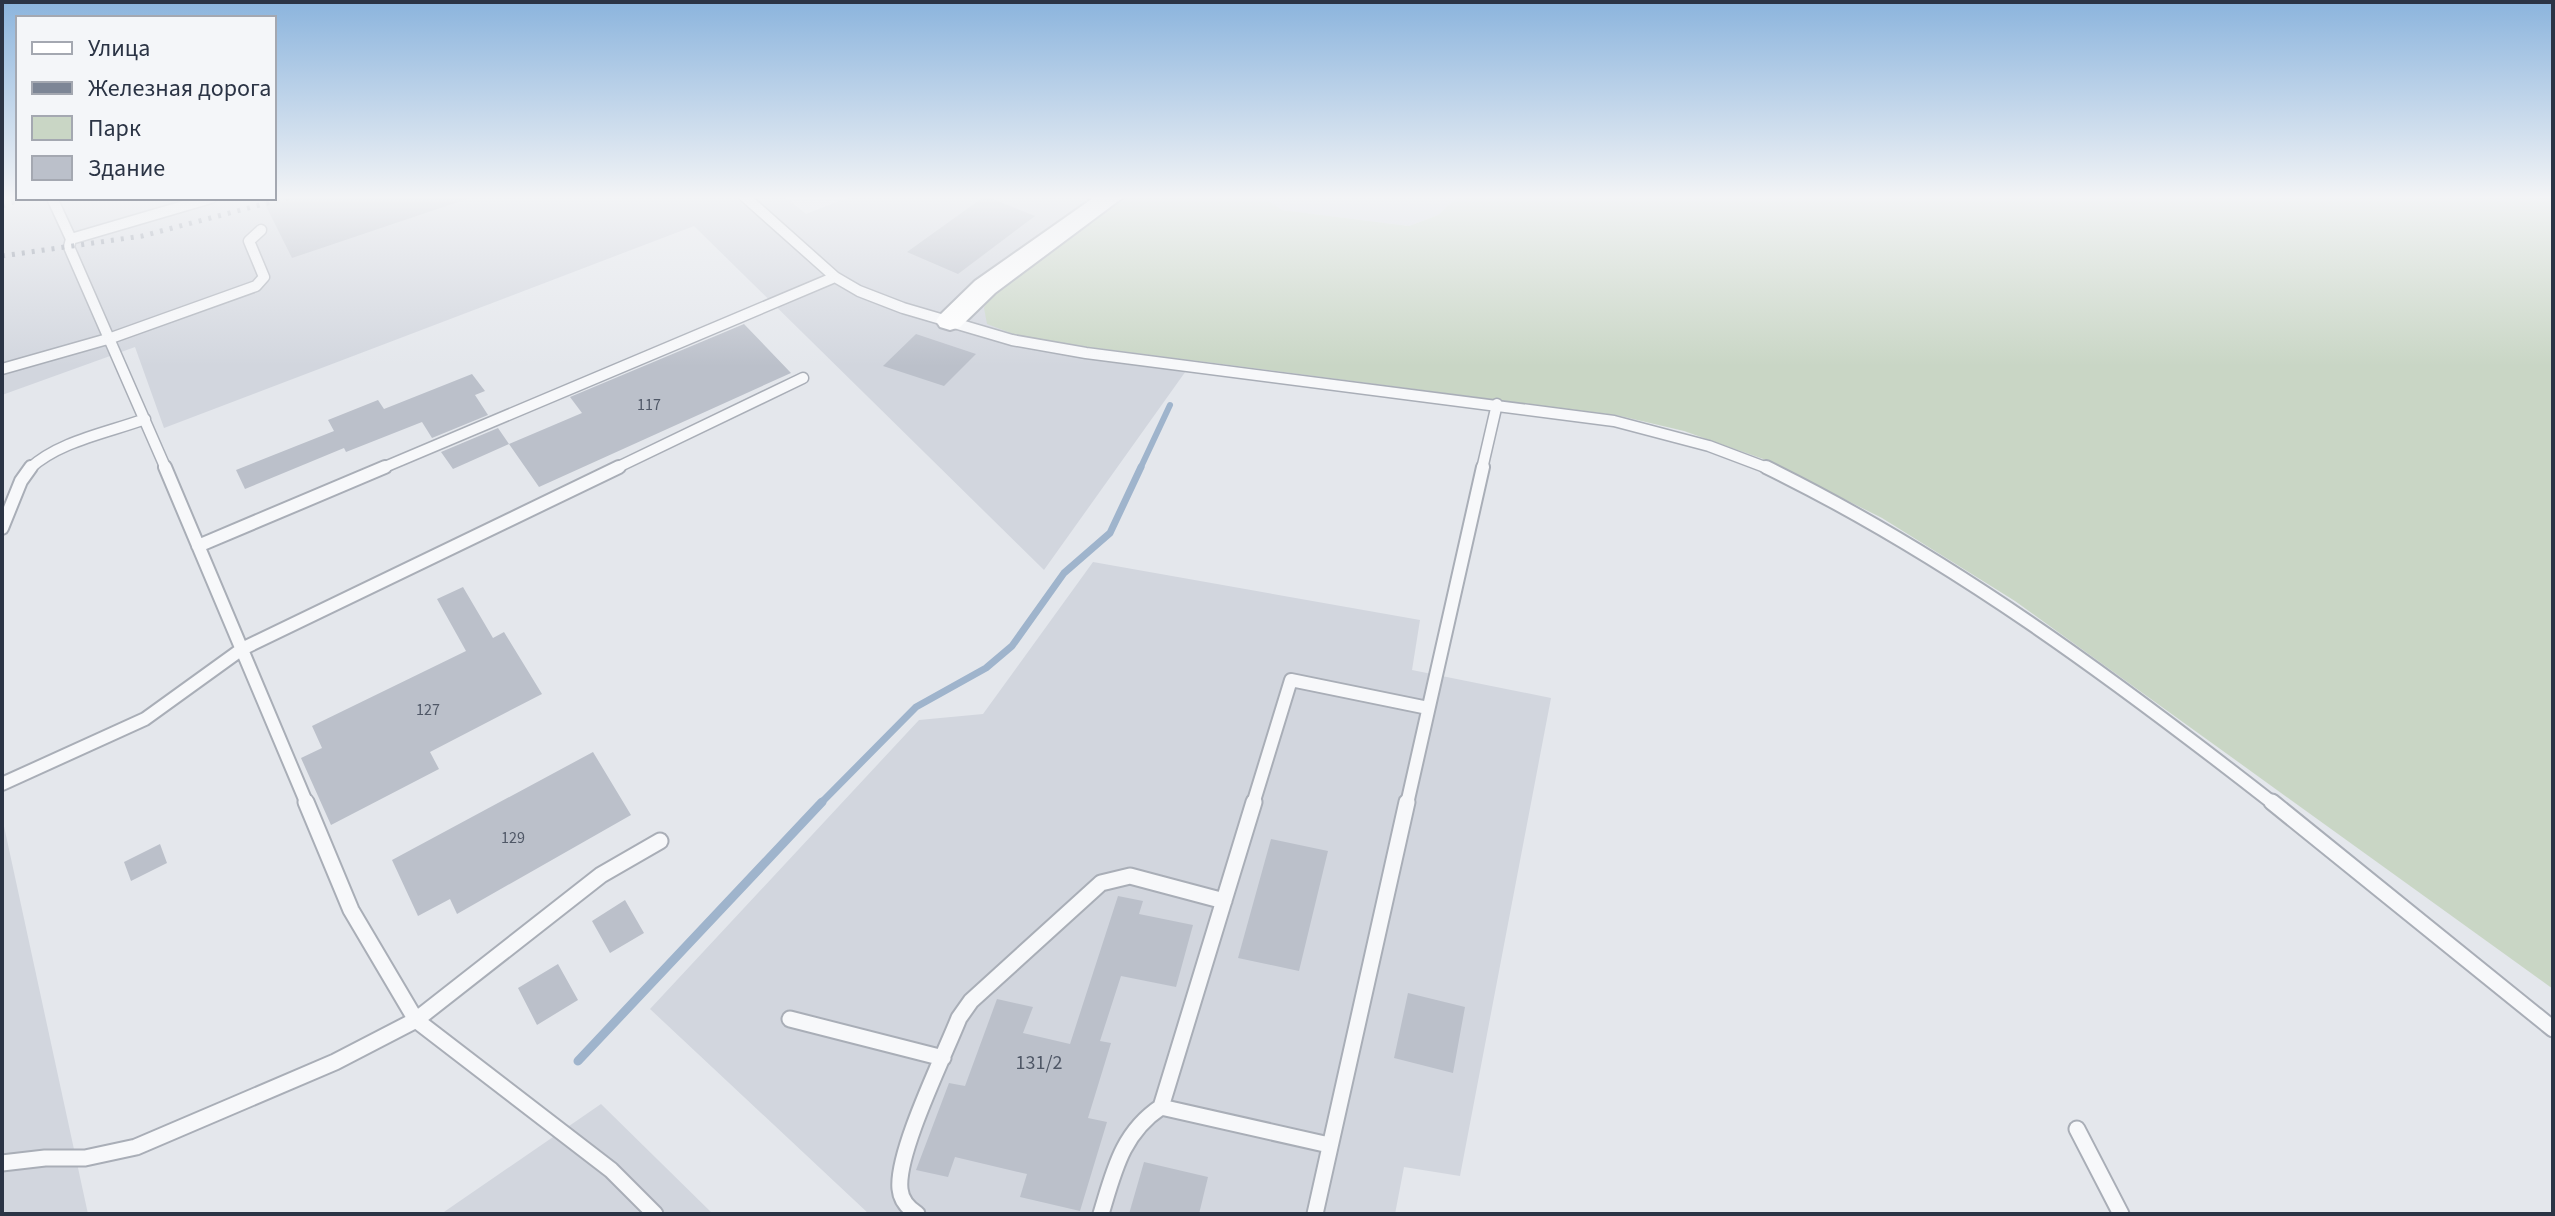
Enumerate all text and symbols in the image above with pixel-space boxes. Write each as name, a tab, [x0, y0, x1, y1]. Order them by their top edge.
legend	[16, 16, 276, 200]
text: Улица	[88, 31, 150, 66]
text: Железная дорога	[88, 71, 271, 106]
text: Парк	[88, 111, 141, 146]
text: Здание	[88, 151, 165, 186]
house number: 117	[637, 394, 661, 416]
house number: 127	[416, 699, 440, 721]
house number: 129	[501, 827, 525, 849]
house number: 131/2	[1016, 1049, 1062, 1077]

